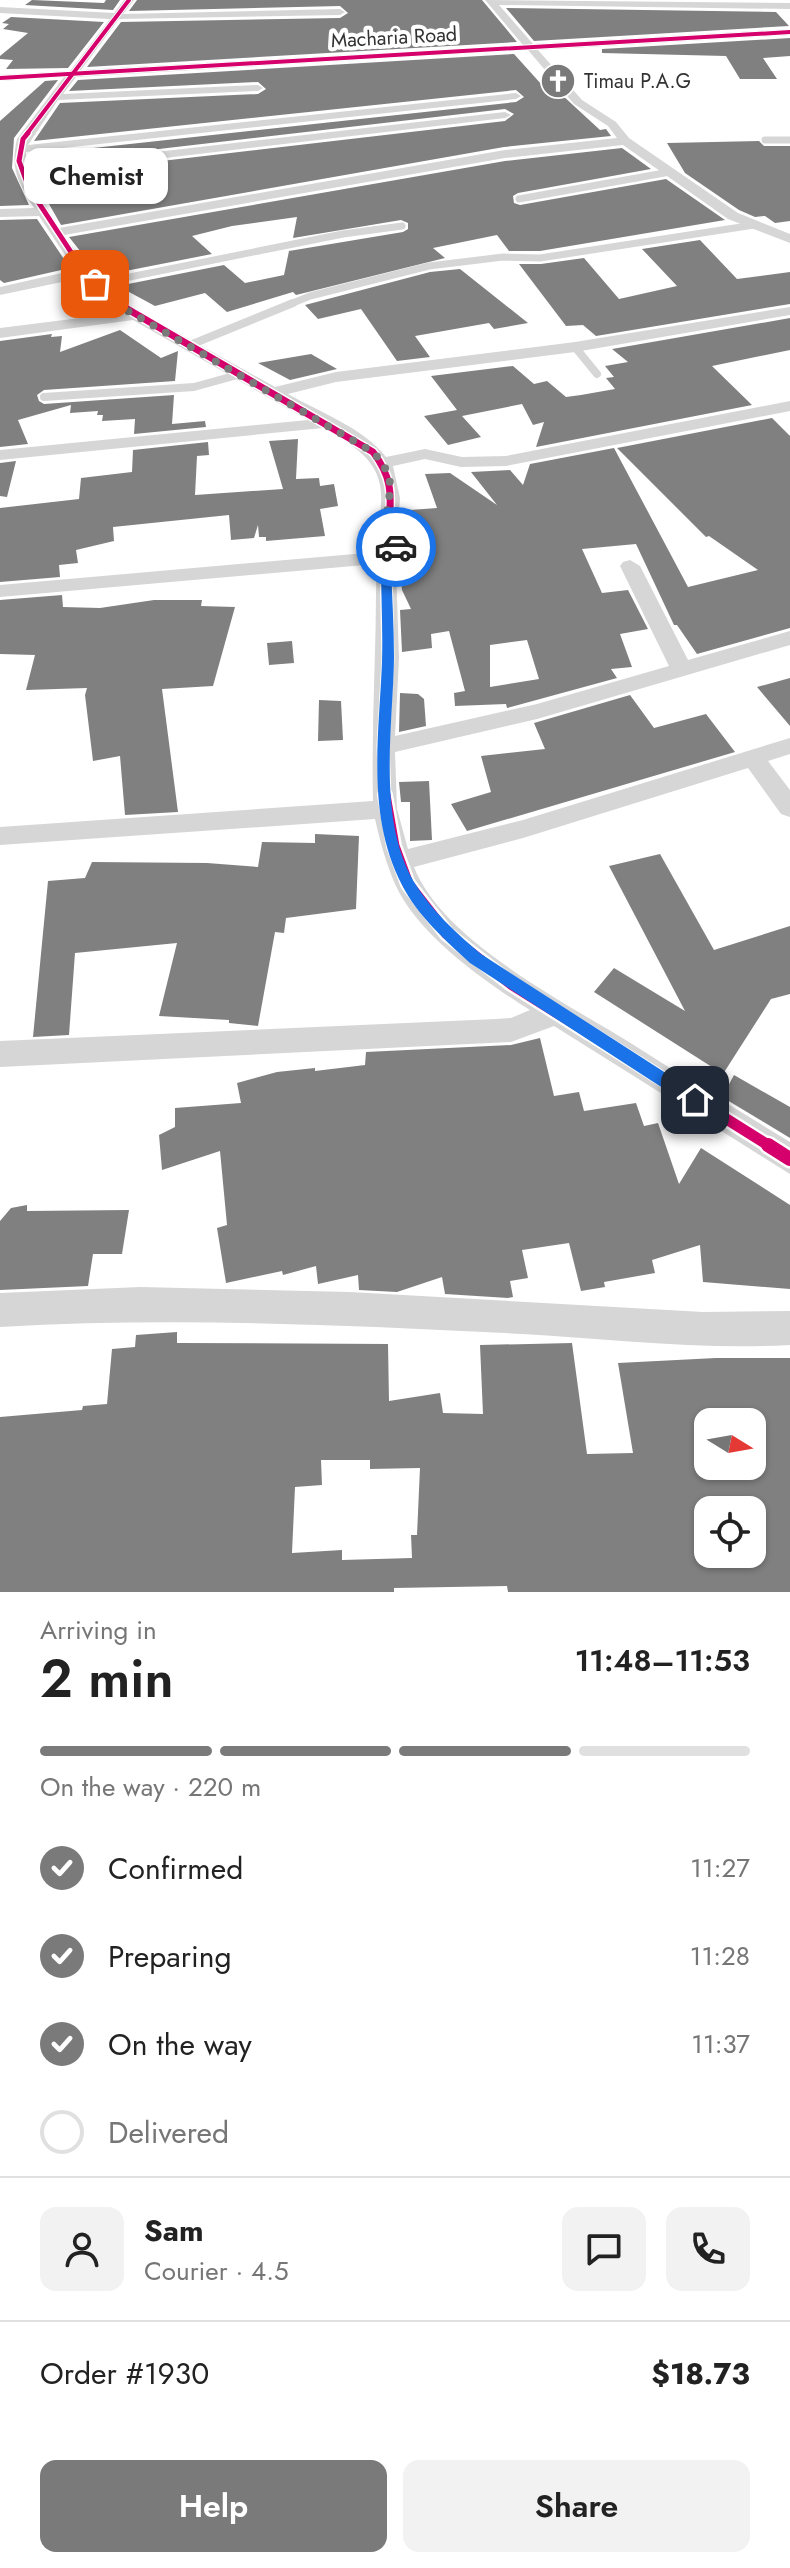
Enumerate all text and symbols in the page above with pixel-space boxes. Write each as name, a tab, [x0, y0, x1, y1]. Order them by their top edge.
street label: Macharia Road	[330, 20, 458, 55]
church icon: Timau P.A.G	[539, 62, 577, 100]
place label: Timau P.A.G	[584, 67, 691, 96]
callout: Chemist	[23, 148, 167, 204]
text: Chemist	[49, 157, 143, 195]
pin	[61, 250, 129, 318]
icon: bag	[73, 262, 117, 306]
courier	[356, 507, 436, 587]
icon: car	[374, 525, 418, 569]
pin	[661, 1066, 729, 1134]
icon: home	[673, 1078, 717, 1122]
north arrow	[694, 1408, 766, 1480]
map controls	[694, 1408, 766, 1568]
button: locate	[694, 1496, 766, 1568]
text: Arriving in	[40, 1611, 157, 1649]
text: 11:48–11:53	[575, 1639, 750, 1682]
text: 2 min	[40, 1641, 173, 1717]
text: On the way · 220 m	[40, 1768, 261, 1806]
icon: check	[40, 1846, 84, 1890]
text: Confirmed	[108, 1847, 243, 1890]
text: 11:27	[690, 1849, 750, 1887]
icon: check	[40, 1934, 84, 1978]
text: Preparing	[108, 1935, 232, 1978]
text: 11:28	[690, 1937, 750, 1975]
icon: check	[40, 2022, 84, 2066]
text: On the way	[108, 2023, 252, 2066]
text: 11:37	[691, 2025, 750, 2063]
text: Delivered	[108, 2111, 229, 2154]
button: person	[40, 2207, 124, 2291]
button: chat	[562, 2207, 646, 2291]
button: phone	[666, 2207, 750, 2291]
text: Sam	[144, 2209, 204, 2252]
text: Courier · 4.5	[144, 2252, 289, 2290]
text: Order #1930	[40, 2352, 209, 2395]
text: $18.73	[651, 2352, 750, 2395]
button: Help	[40, 2460, 387, 2552]
button: Share	[403, 2460, 750, 2552]

